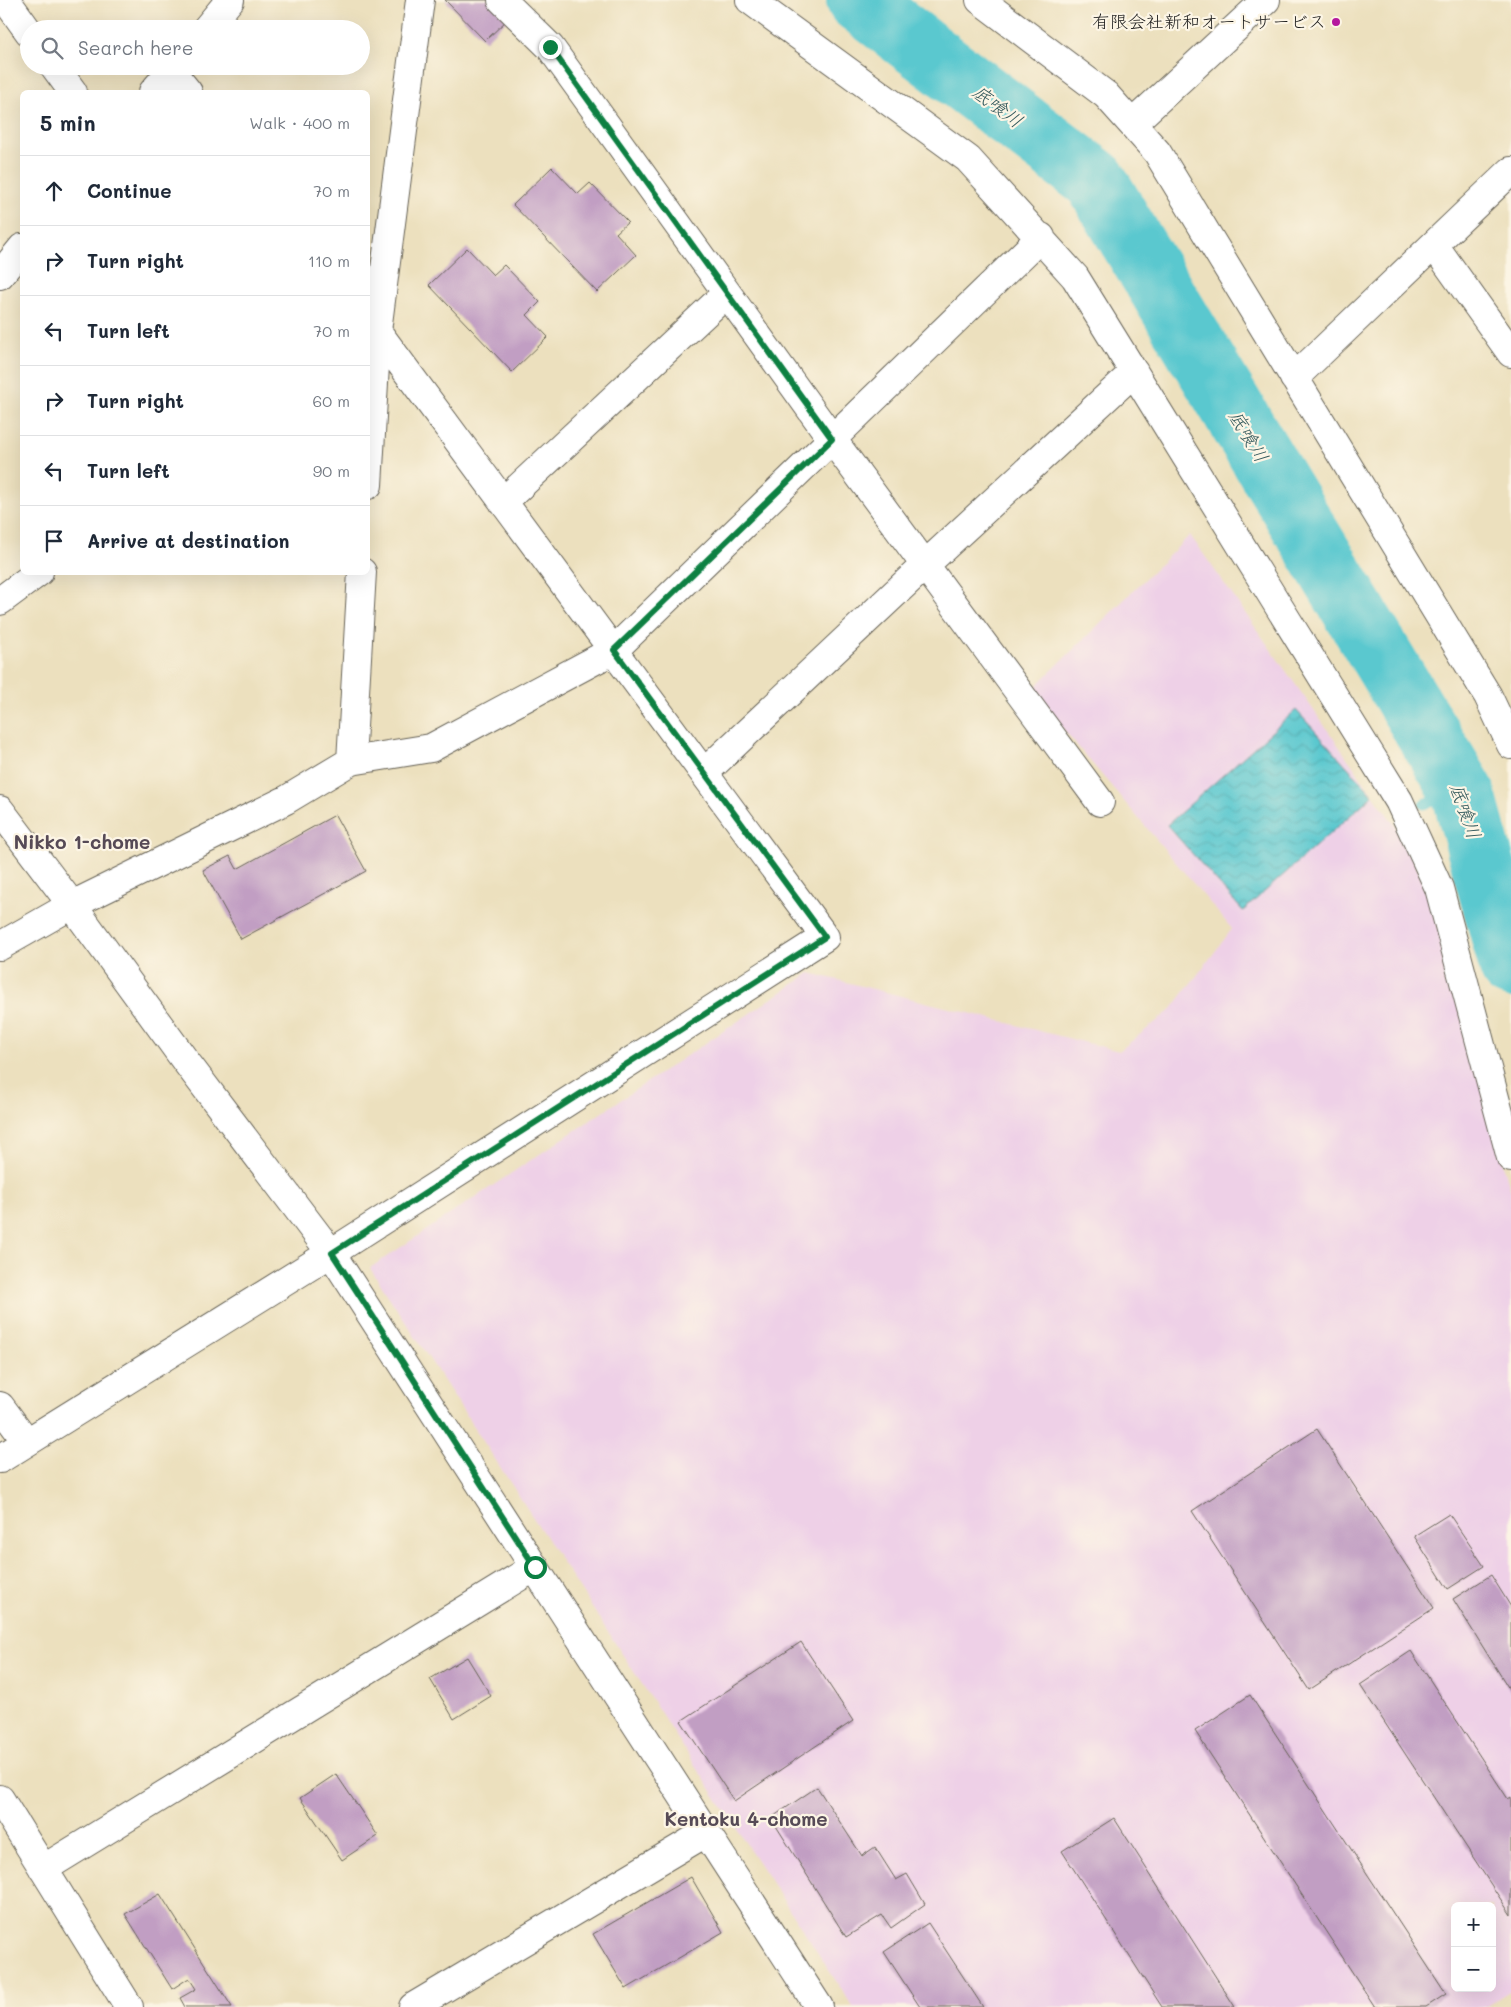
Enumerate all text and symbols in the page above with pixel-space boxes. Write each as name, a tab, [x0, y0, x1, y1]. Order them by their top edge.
place label: 有限会社新和オートサービス	[1092, 9, 1326, 33]
marker: 有限会社新和オートサービス	[1330, 16, 1342, 28]
search box	[20, 20, 370, 75]
icon: search	[38, 34, 66, 62]
text: Search here	[78, 35, 194, 60]
route end	[539, 36, 562, 59]
water label: 底喰川	[968, 78, 1029, 133]
text: 5 min	[40, 109, 96, 136]
text: Walk · 400 m	[249, 112, 350, 133]
icon: ahead	[40, 177, 68, 205]
text: Continue	[87, 178, 172, 203]
text: 70 m	[313, 180, 350, 201]
icon: right	[40, 247, 68, 275]
text: Turn right	[87, 248, 184, 273]
text: 110 m	[308, 250, 350, 271]
icon: left	[40, 317, 68, 345]
text: Turn left	[87, 318, 170, 343]
text: 70 m	[313, 320, 350, 341]
icon: right	[40, 387, 68, 415]
text: Turn right	[87, 388, 184, 413]
text: 60 m	[313, 390, 350, 411]
water label: 底喰川	[1224, 405, 1275, 467]
icon: left	[40, 457, 68, 485]
text: Turn left	[87, 458, 170, 483]
text: 90 m	[313, 460, 350, 481]
icon: arrive	[40, 527, 68, 555]
text: Arrive at destination	[87, 528, 290, 553]
water label: 底喰川	[1445, 780, 1488, 842]
district label: Nikko 1-chome	[14, 829, 150, 854]
route start	[524, 1556, 547, 1579]
district label: Kentoku 4-chome	[664, 1806, 828, 1831]
map controls	[1451, 1902, 1496, 1992]
button: +	[1451, 1902, 1496, 1947]
button: −	[1451, 1947, 1496, 1992]

